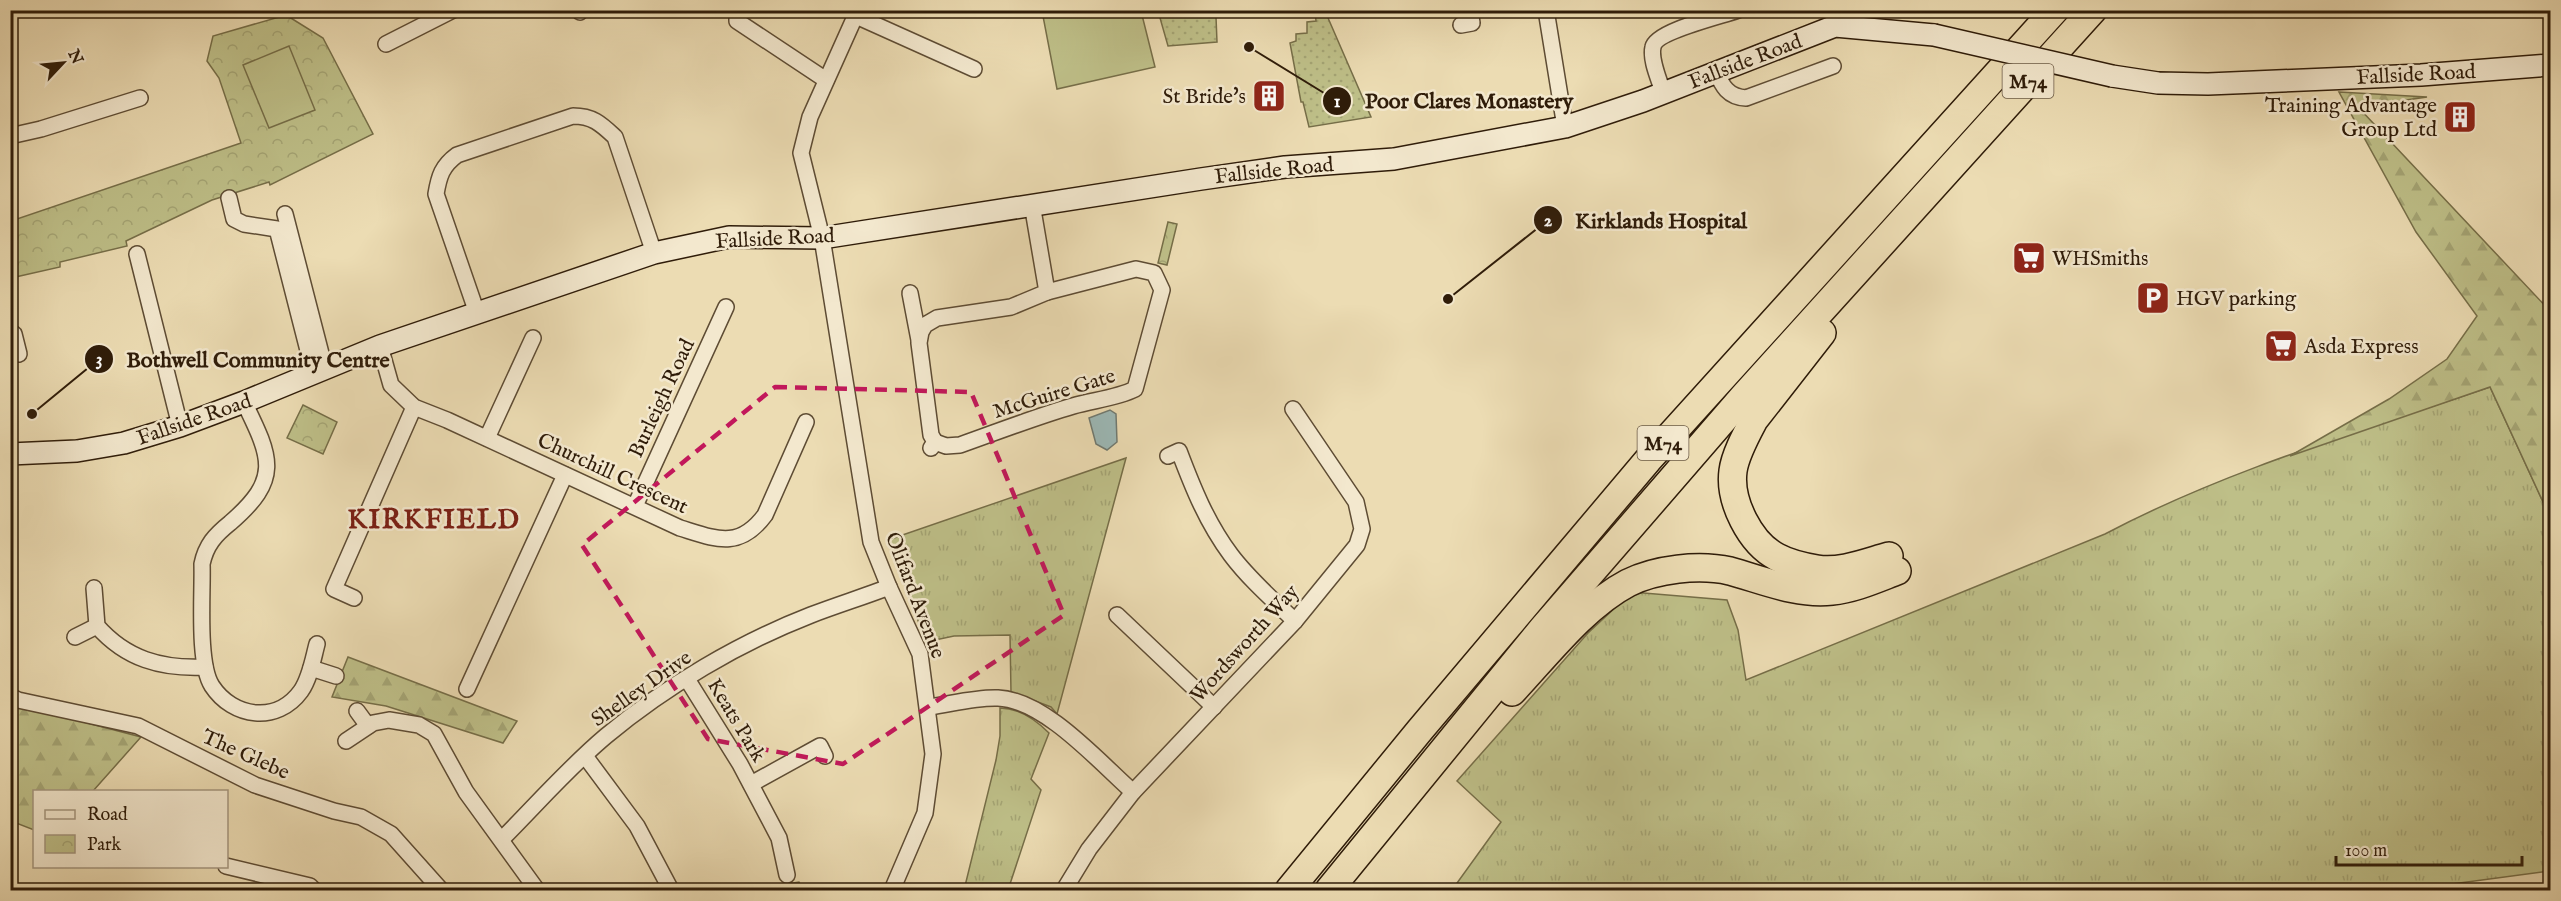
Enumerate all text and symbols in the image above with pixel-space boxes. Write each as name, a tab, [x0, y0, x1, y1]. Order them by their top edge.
street label: Fallside Road	[1685, 28, 1807, 96]
north arrow	[33, 33, 93, 93]
text: N	[62, 46, 87, 68]
street label: Fallside Road	[2356, 59, 2477, 92]
road number: M74	[2002, 64, 2054, 98]
building icon: St Bride's	[1251, 78, 1287, 114]
callout: Poor Clares Monastery	[1322, 81, 1585, 121]
place label: St Bride's	[1162, 84, 1246, 111]
text: Poor Clares Monastery	[1365, 88, 1574, 116]
text: 1	[1334, 91, 1341, 114]
place label: Training Advantage Group Ltd	[2265, 93, 2438, 144]
building icon: Training Advantage Group Ltd	[2442, 99, 2478, 135]
street label: Fallside Road	[1213, 152, 1336, 191]
callout: Kirklands Hospital	[1533, 200, 1759, 240]
text: Kirklands Hospital	[1575, 208, 1748, 236]
text: 2	[1544, 210, 1553, 233]
street label: Fallside Road	[715, 223, 836, 256]
supermarket icon: WHSmiths	[2011, 240, 2047, 276]
place label: WHSmiths	[2052, 246, 2148, 273]
parking icon: HGV parking	[2135, 280, 2171, 316]
place label: HGV parking	[2176, 286, 2297, 313]
supermarket icon: Asda Express	[2263, 328, 2299, 364]
street label: Burleigh Road	[623, 334, 702, 462]
place label: Asda Express	[2303, 334, 2419, 361]
callout: Bothwell Community Centre	[84, 339, 401, 379]
text: Bothwell Community Centre	[126, 347, 390, 375]
text: 3	[96, 349, 102, 372]
street label: McGuire Gate	[990, 363, 1119, 426]
street label: Fallside Road	[134, 388, 256, 453]
road number: M74	[1638, 426, 1688, 460]
street label: Churchill Crescent	[533, 428, 692, 521]
district label: KIRKFIELD	[348, 504, 520, 538]
street label: Olifard Avenue	[878, 529, 951, 663]
street label: Wordsworth Way	[1185, 579, 1306, 709]
street label: Shelley Drive	[586, 645, 698, 734]
street label: Keats Park	[700, 674, 772, 768]
street label: The Glebe	[197, 724, 294, 787]
legend	[33, 790, 228, 868]
text: Road	[87, 804, 128, 827]
scale bar	[2336, 829, 2522, 867]
text: Park	[87, 834, 122, 857]
text: 100 m	[2345, 840, 2387, 863]

